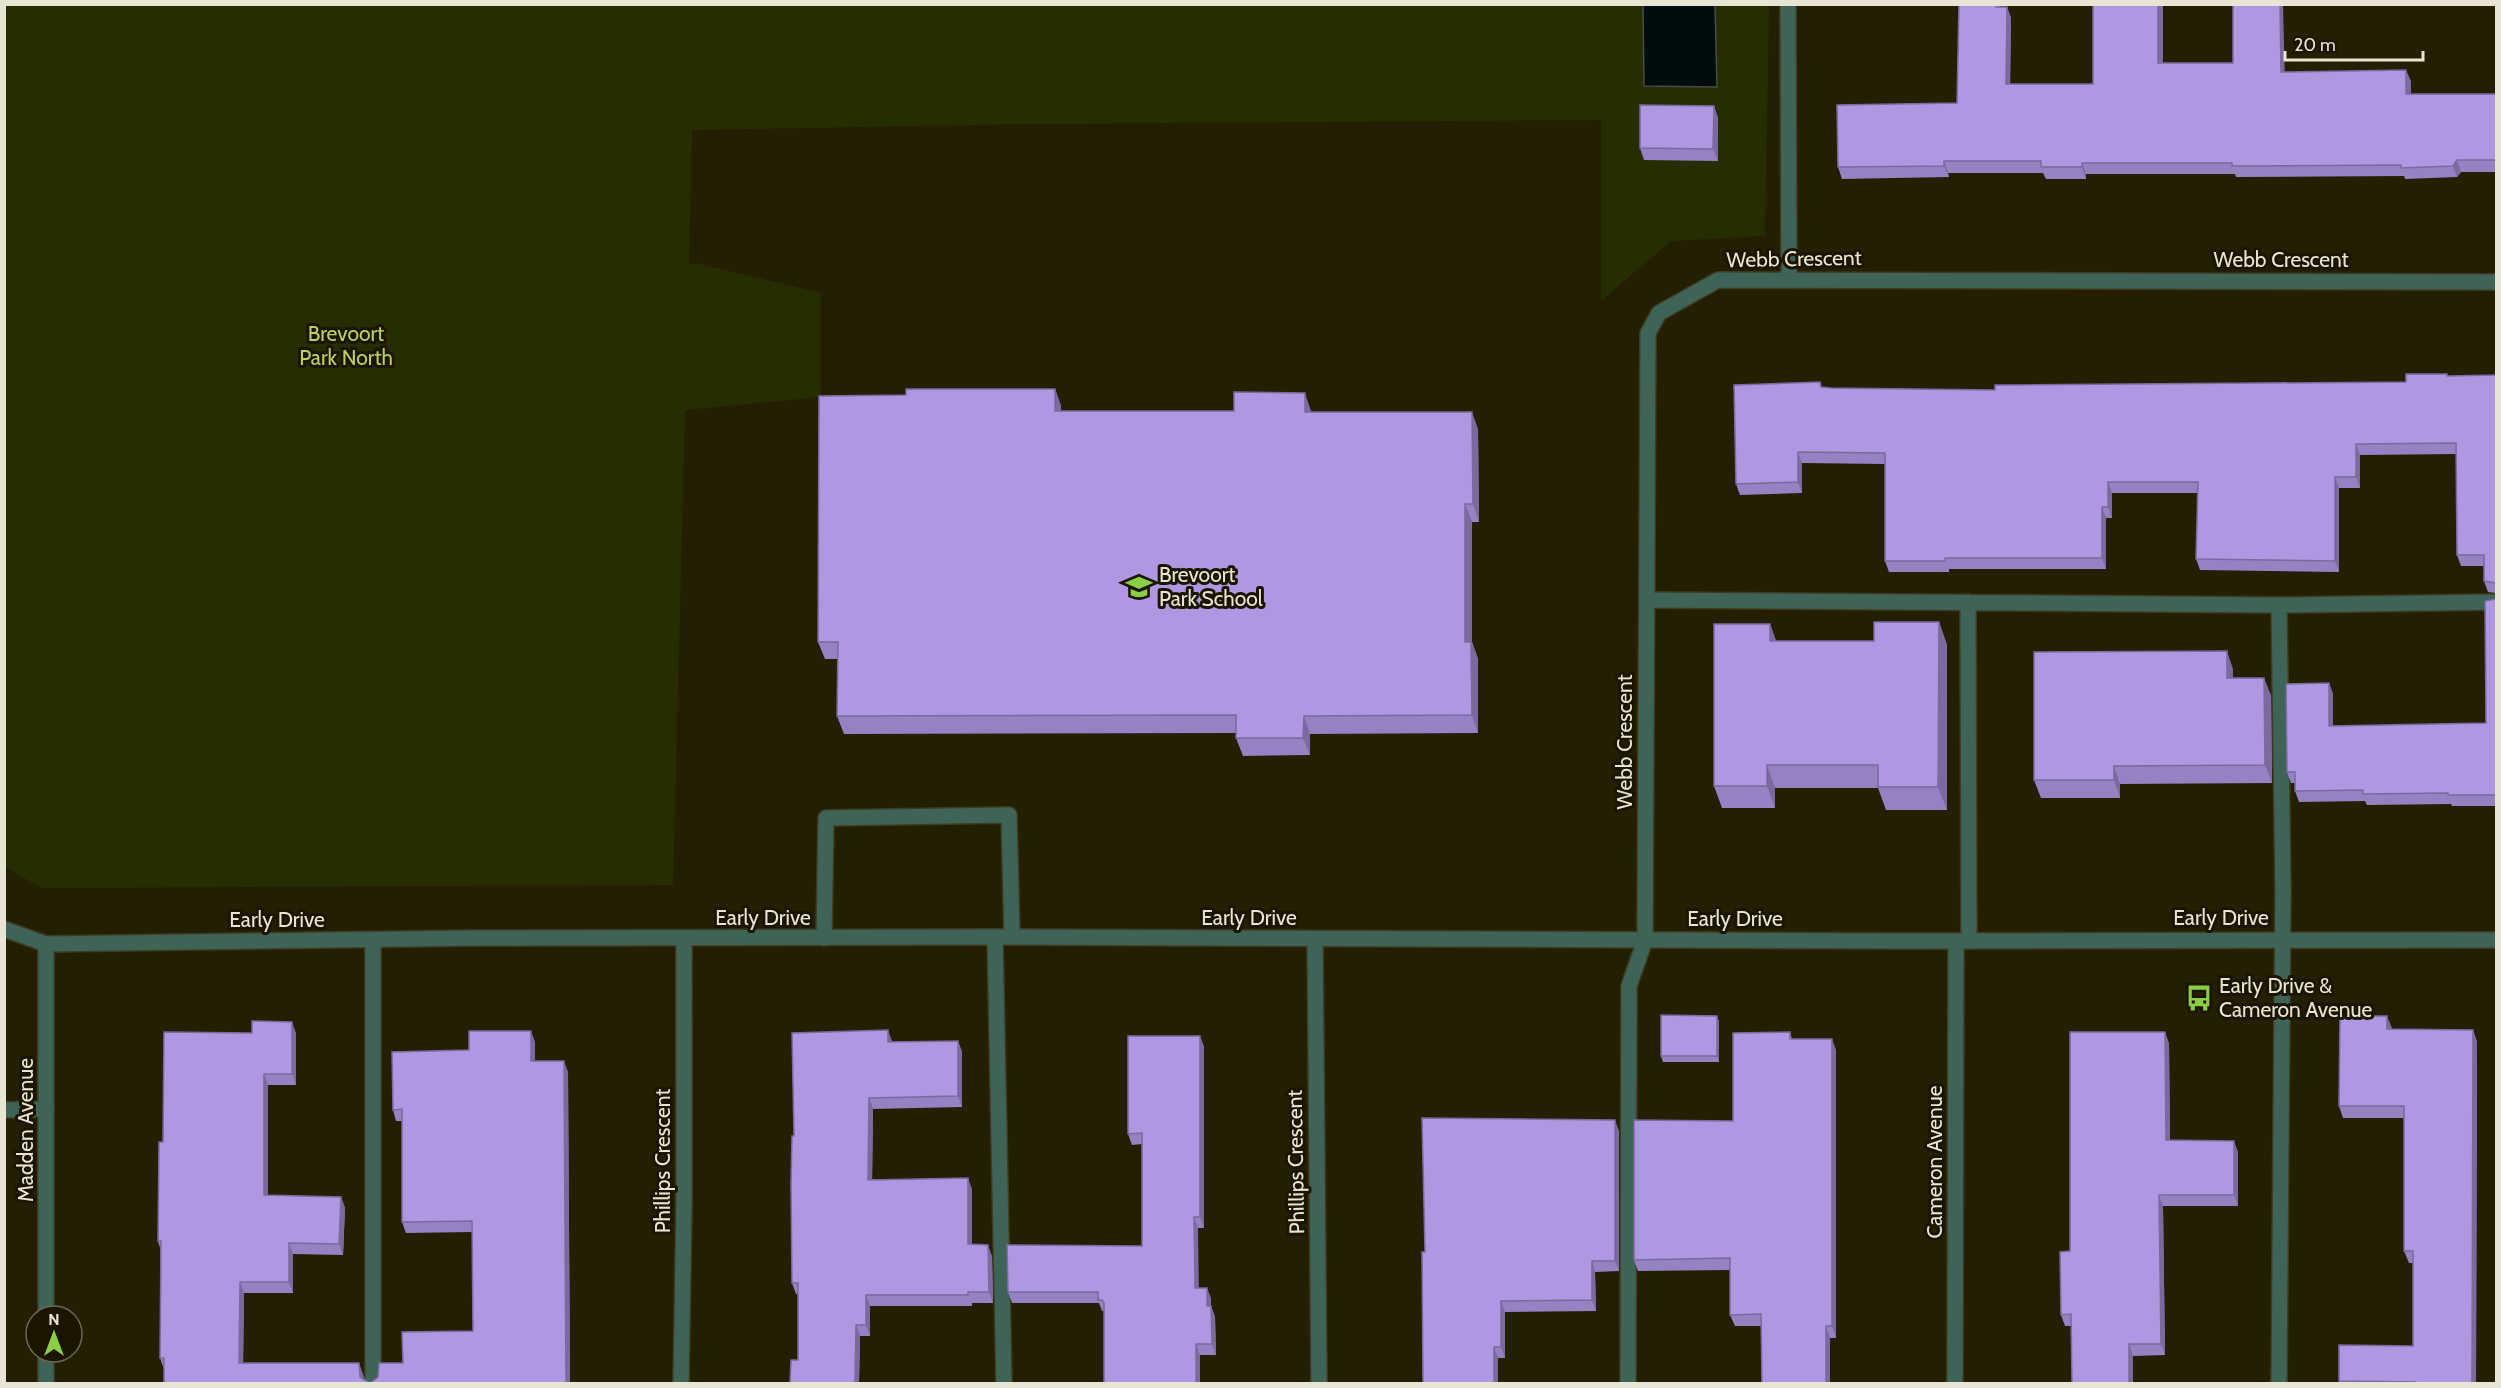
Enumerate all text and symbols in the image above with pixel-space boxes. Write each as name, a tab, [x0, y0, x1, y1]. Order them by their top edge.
scale bar	[2285, 24, 2423, 62]
text: 20 m	[2294, 34, 2336, 56]
street label: Webb Crescent	[1726, 245, 1862, 272]
street label: Webb Crescent	[2213, 247, 2349, 272]
park label: Brevoort Park North	[299, 321, 393, 370]
place label: Brevoort Park School	[1159, 562, 1263, 611]
school or university icon: Brevoort Park School	[1124, 572, 1154, 602]
street label: Webb Crescent	[1612, 674, 1637, 810]
street label: Early Drive	[715, 905, 811, 930]
street label: Early Drive	[1201, 905, 1297, 930]
street label: Early Drive	[2173, 905, 2269, 930]
street label: Early Drive	[1687, 906, 1783, 931]
street label: Early Drive	[229, 907, 325, 932]
place label: Early Drive & Cameron Avenue	[2219, 973, 2372, 1022]
bus stop icon: Early Drive & Cameron Avenue	[2184, 983, 2214, 1013]
street label: Madden Avenue	[13, 1058, 38, 1202]
street label: Cameron Avenue	[1922, 1085, 1947, 1239]
street label: Phillips Crescent	[650, 1089, 675, 1233]
street label: Phillips Crescent	[1282, 1089, 1309, 1235]
north arrow	[24, 1304, 84, 1364]
text: N	[48, 1310, 60, 1329]

